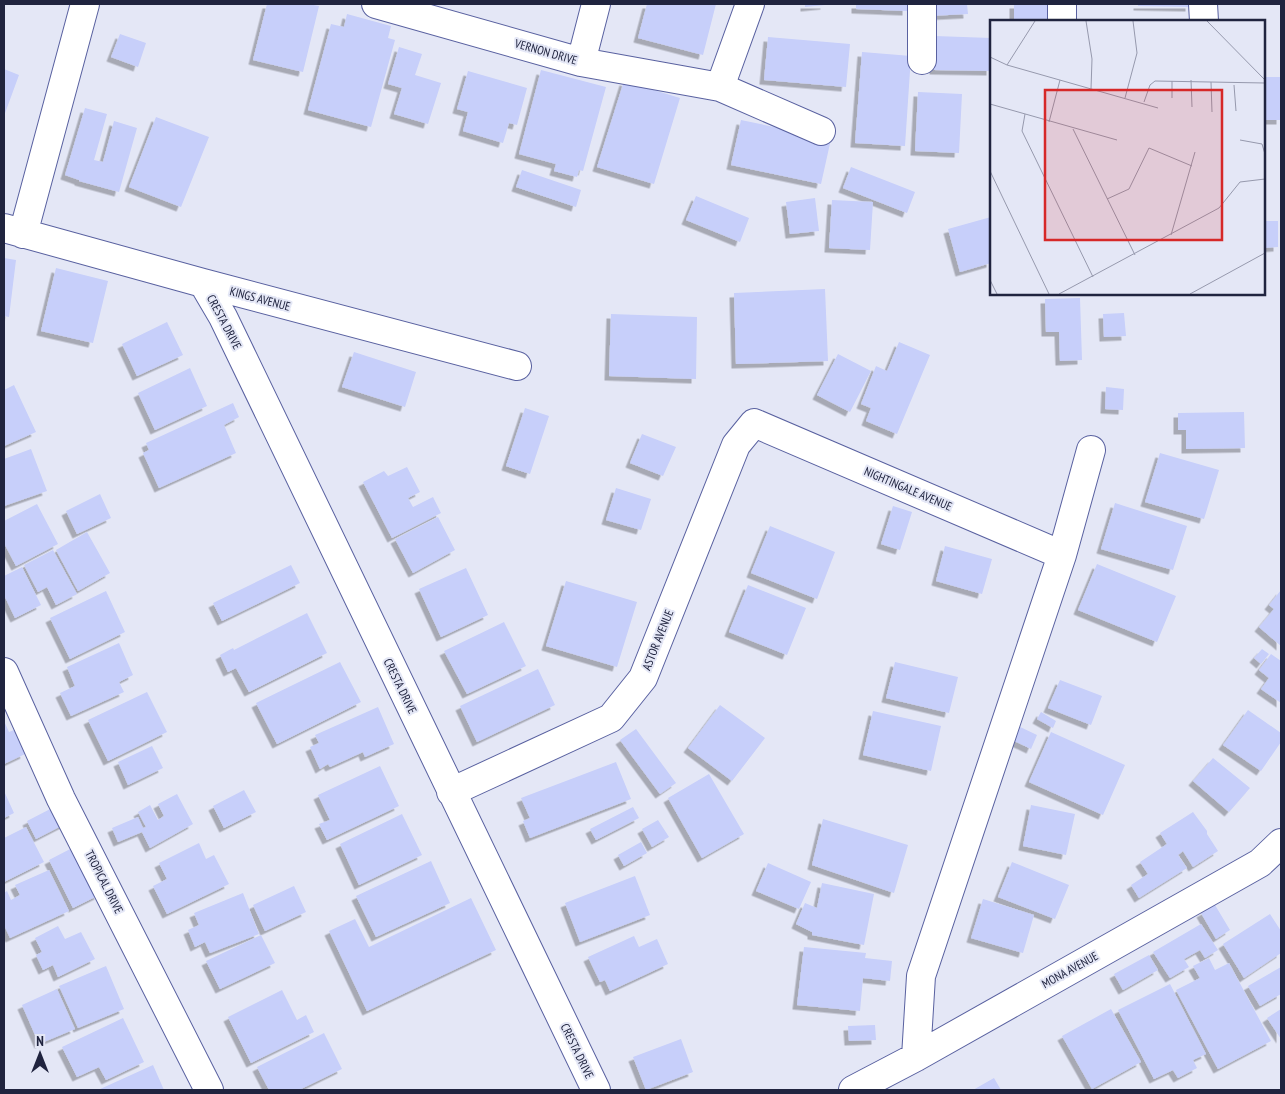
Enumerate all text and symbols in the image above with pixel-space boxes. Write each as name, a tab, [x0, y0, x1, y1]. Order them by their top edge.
inset map	[990, 20, 1265, 295]
street label: VERNON DRIVE	[512, 35, 579, 68]
street label: KINGS AVENUE	[228, 283, 292, 314]
street label: CRESTA DRIVE	[204, 292, 245, 352]
street label: NIGHTINGALE AVENUE	[862, 463, 954, 514]
street label: ASTOR AVENUE	[639, 607, 676, 672]
street label: CRESTA DRIVE	[381, 656, 420, 716]
street label: TROPICAL DRIVE	[82, 848, 127, 916]
street label: MONA AVENUE	[1039, 948, 1100, 991]
street label: CRESTA DRIVE	[558, 1021, 597, 1081]
north arrow	[15, 1029, 65, 1079]
text: N	[36, 1032, 44, 1050]

